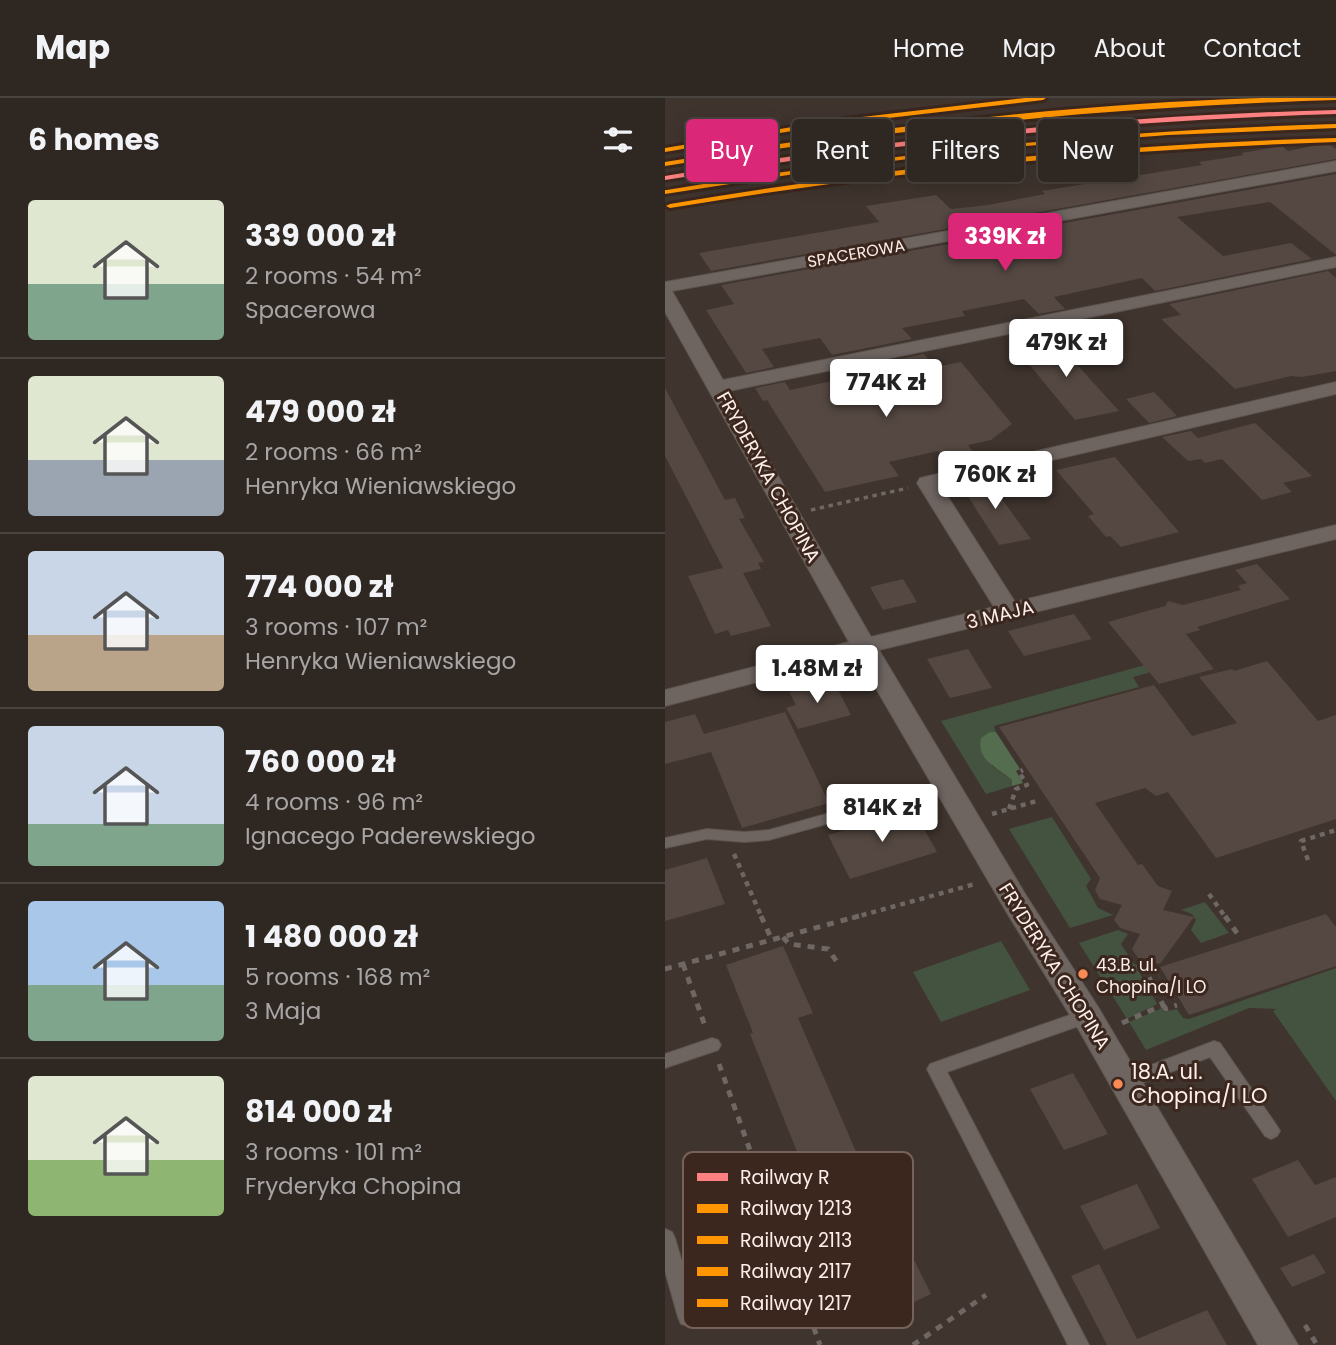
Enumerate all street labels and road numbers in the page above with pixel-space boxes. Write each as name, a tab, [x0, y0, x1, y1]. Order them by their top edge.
street label: SPACEROWA	[805, 234, 907, 273]
street label: FRYDERYKA CHOPINA	[710, 387, 827, 568]
street label: 3 MAJA	[964, 593, 1037, 636]
street label: FRYDERYKA CHOPINA	[992, 878, 1117, 1055]

